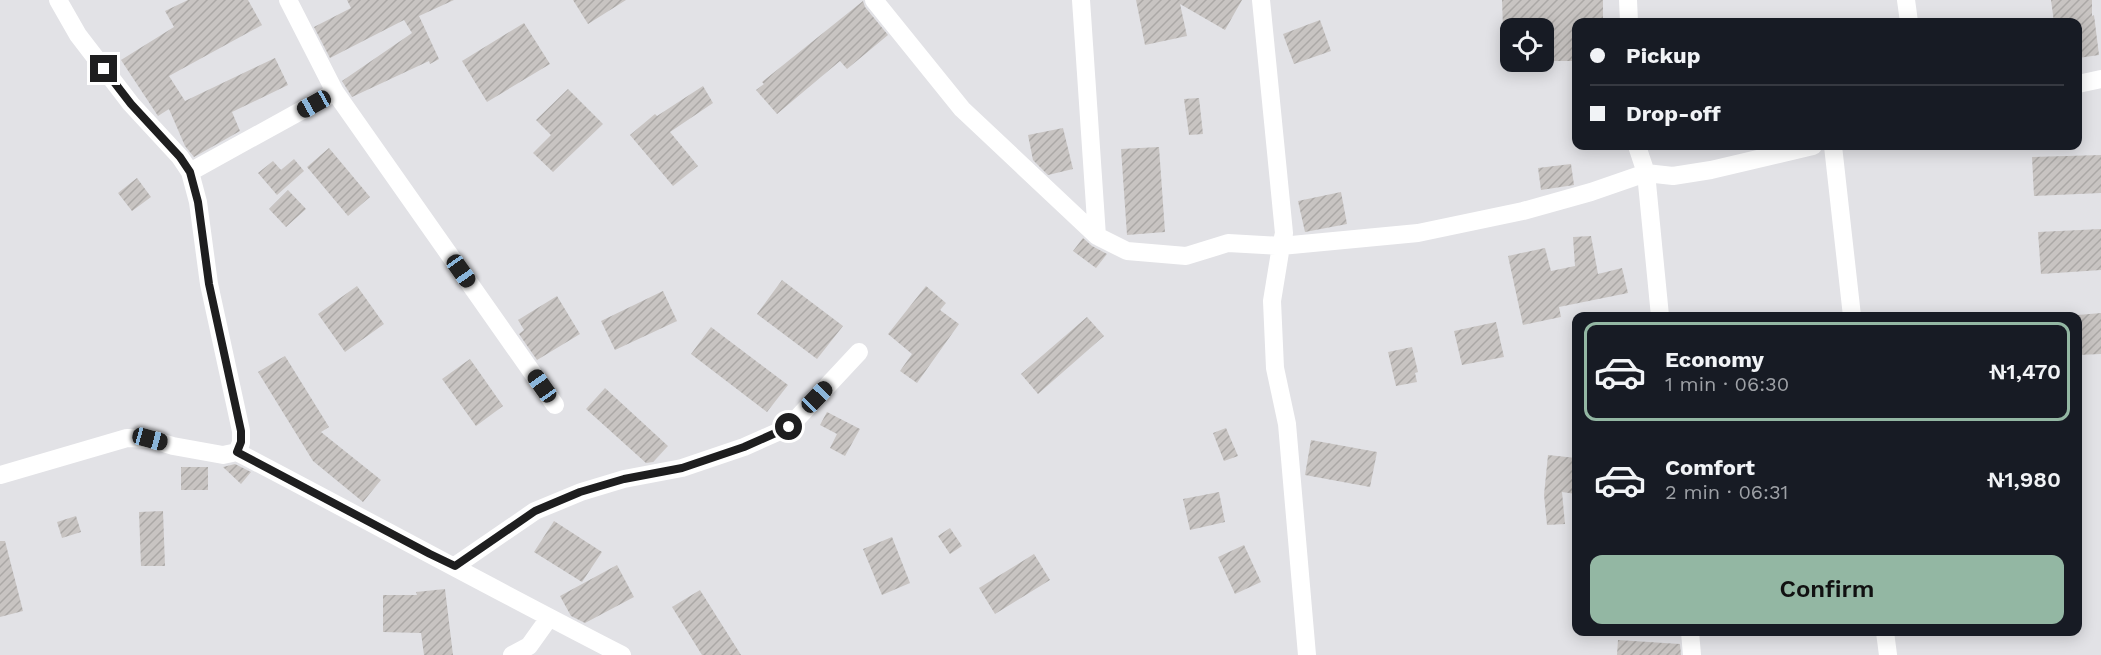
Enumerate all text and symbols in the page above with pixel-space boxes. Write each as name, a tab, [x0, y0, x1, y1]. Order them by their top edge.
map controls	[1500, 18, 1554, 72]
button: locate	[1500, 18, 1554, 72]
text: Pickup	[1626, 43, 1701, 68]
route end	[90, 55, 117, 82]
car	[294, 87, 334, 121]
text: Drop-off	[1626, 101, 1721, 126]
car	[443, 251, 479, 291]
icon: car	[1593, 345, 1647, 399]
text: Economy	[1665, 347, 1764, 372]
text: ₦1,470	[1989, 359, 2061, 384]
car	[524, 366, 560, 406]
text: 1 min · 06:30	[1665, 372, 1789, 396]
car	[798, 378, 836, 416]
route start	[775, 413, 802, 440]
car	[130, 426, 170, 452]
icon: car	[1593, 453, 1647, 507]
text: Comfort	[1665, 455, 1755, 480]
text: ₦1,980	[1987, 467, 2061, 492]
text: 2 min · 06:31	[1665, 480, 1788, 504]
button: Confirm	[1590, 555, 2064, 624]

